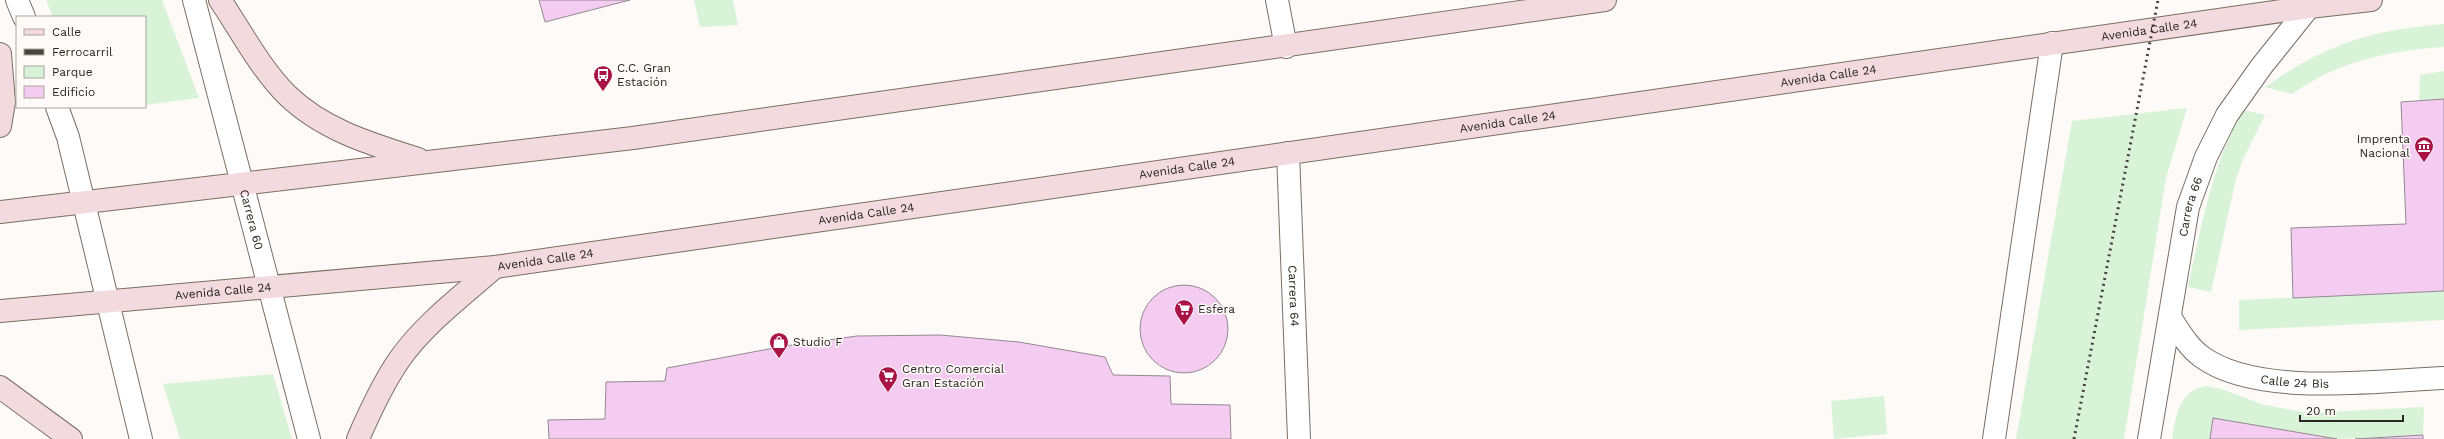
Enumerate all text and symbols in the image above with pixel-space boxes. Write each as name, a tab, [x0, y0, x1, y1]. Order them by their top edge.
legend	[16, 16, 146, 108]
street label: Avenida Calle 24	[2100, 16, 2198, 44]
text: Calle	[52, 25, 81, 39]
text: Ferrocarril	[52, 45, 113, 59]
place label: C.C. Gran Estación	[617, 61, 671, 89]
street label: Avenida Calle 24	[1779, 62, 1877, 90]
bus stop icon: C.C. Gran Estación	[592, 64, 614, 92]
text: Parque	[52, 65, 93, 79]
text: Edificio	[52, 85, 95, 99]
street label: Avenida Calle 24	[1459, 108, 1557, 136]
place label: Imprenta Nacional	[2357, 132, 2410, 160]
museum icon: Imprenta Nacional	[2413, 135, 2435, 163]
street label: Avenida Calle 24	[1138, 154, 1236, 182]
street label: Carrera 66	[2176, 175, 2205, 238]
street label: Carrera 60	[237, 188, 266, 251]
street label: Avenida Calle 24	[817, 200, 915, 228]
street label: Avenida Calle 24	[497, 246, 595, 274]
street label: Carrera 64	[1285, 265, 1302, 327]
street label: Avenida Calle 24	[174, 280, 272, 302]
supermarket icon: Esfera	[1173, 298, 1195, 326]
place label: Esfera	[1198, 302, 1235, 316]
shop icon: Studio F	[768, 331, 790, 359]
place label: Studio F	[793, 335, 842, 349]
place label: Centro Comercial Gran Estación	[902, 362, 1005, 390]
supermarket icon: Centro Comercial Gran Estación	[877, 365, 899, 393]
street label: Calle 24 Bis	[2259, 372, 2329, 391]
scale bar	[2300, 397, 2403, 423]
text: 20 m	[2306, 404, 2336, 418]

